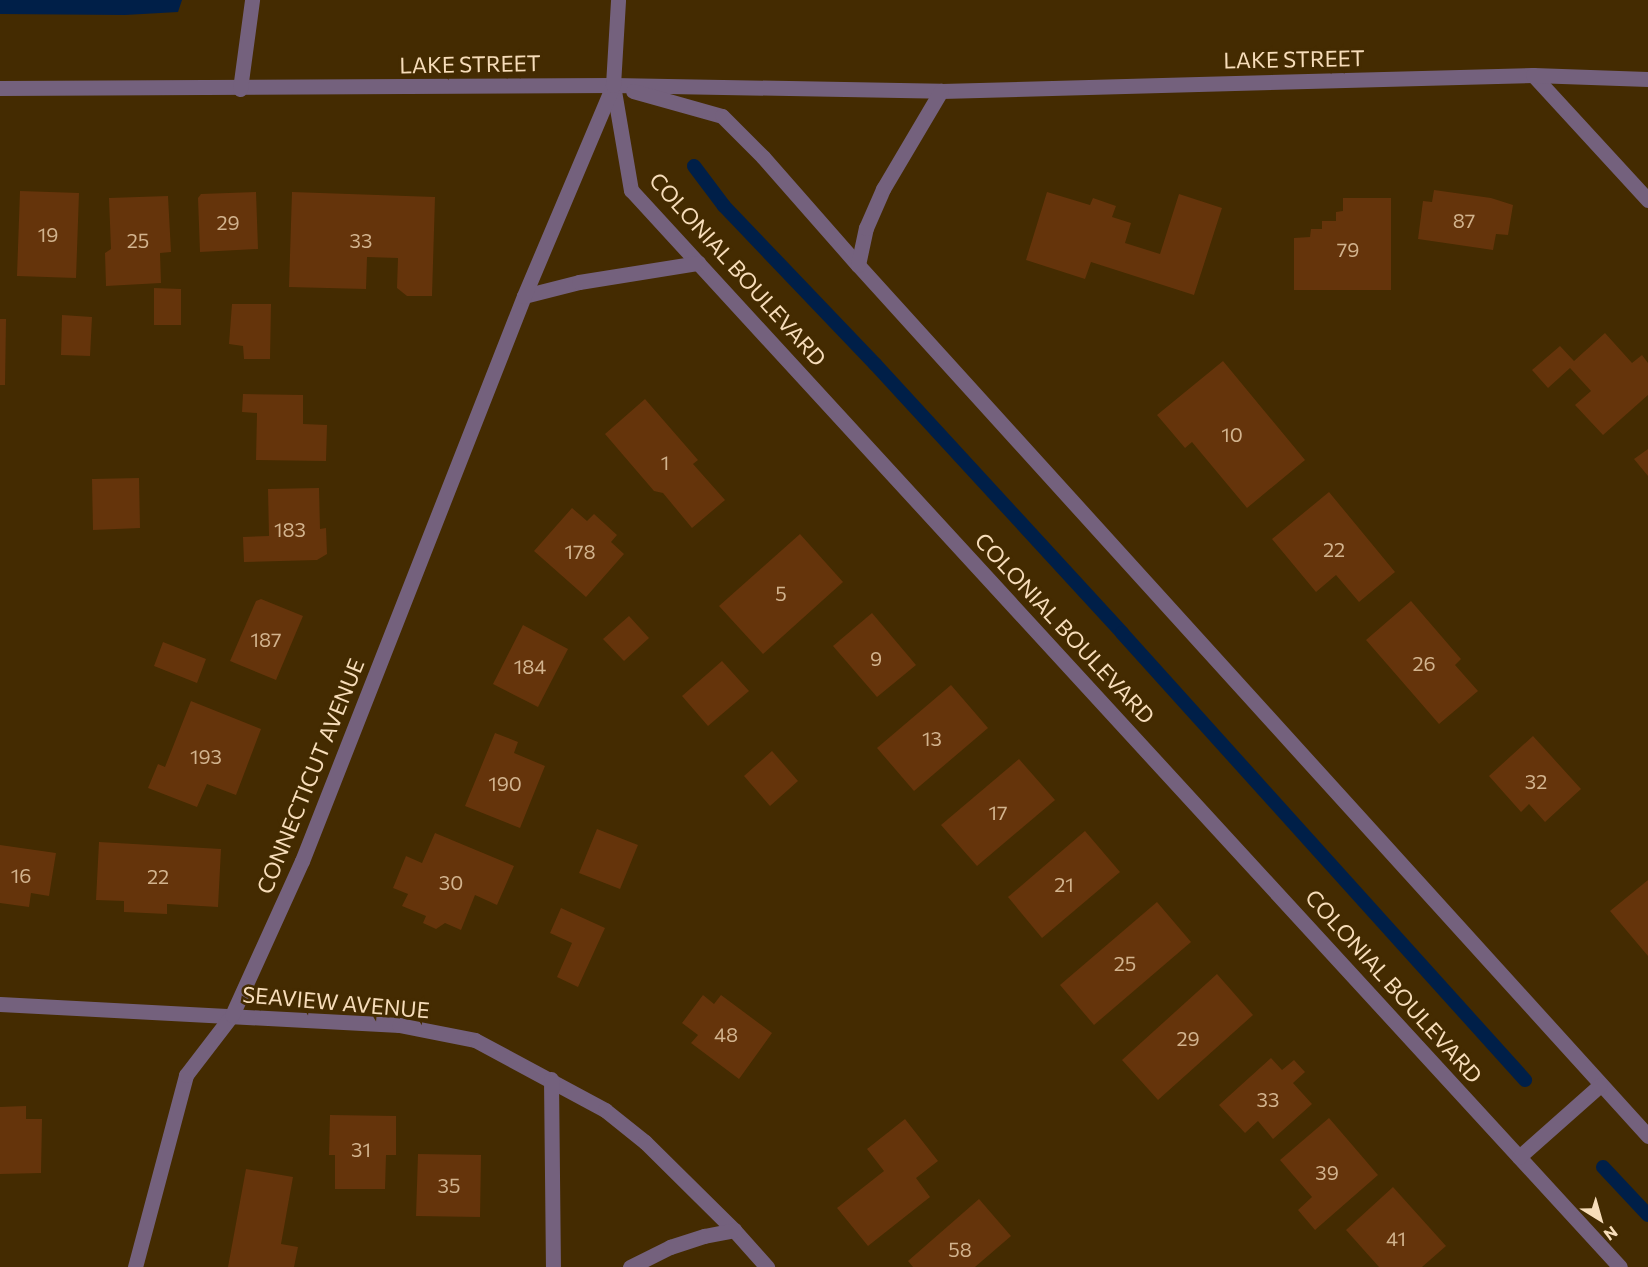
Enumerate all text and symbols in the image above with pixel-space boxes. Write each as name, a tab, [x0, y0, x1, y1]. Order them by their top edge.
street label: LAKE STREET	[1223, 45, 1365, 73]
street label: LAKE STREET	[399, 50, 541, 78]
street label: COLONIAL BOULEVARD	[644, 167, 832, 371]
house number: 87	[1453, 208, 1475, 232]
house number: 29	[216, 210, 240, 234]
house number: 19	[38, 222, 58, 246]
house number: 25	[127, 228, 149, 252]
house number: 33	[350, 228, 372, 252]
house number: 79	[1337, 237, 1359, 261]
house number: 10	[1221, 422, 1243, 446]
house number: 1	[661, 450, 669, 474]
house number: 183	[274, 517, 306, 541]
street label: COLONIAL BOULEVARD	[970, 527, 1160, 729]
house number: 22	[1323, 537, 1345, 561]
house number: 178	[564, 539, 596, 563]
house number: 5	[775, 581, 787, 605]
house number: 187	[250, 627, 282, 651]
house number: 9	[870, 646, 882, 670]
house number: 26	[1412, 651, 1436, 675]
street label: CONNECTICUT AVENUE	[251, 654, 369, 898]
house number: 184	[514, 654, 546, 678]
house number: 13	[922, 726, 942, 750]
house number: 193	[190, 744, 222, 768]
house number: 32	[1525, 769, 1547, 793]
house number: 190	[488, 771, 522, 795]
house number: 17	[988, 800, 1008, 824]
house number: 16	[11, 863, 31, 887]
house number: 22	[147, 864, 169, 888]
house number: 30	[439, 870, 463, 894]
house number: 21	[1054, 872, 1074, 896]
street label: COLONIAL BOULEVARD	[1300, 884, 1488, 1088]
house number: 25	[1114, 951, 1136, 975]
street label: SEAVIEW AVENUE	[241, 981, 431, 1023]
house number: 48	[714, 1022, 738, 1046]
house number: 29	[1176, 1026, 1200, 1050]
house number: 33	[1257, 1087, 1279, 1111]
house number: 31	[351, 1137, 371, 1161]
house number: 39	[1315, 1160, 1339, 1184]
house number: 35	[438, 1173, 460, 1197]
north arrow	[1570, 1189, 1630, 1249]
text: N	[1601, 1223, 1622, 1245]
house number: 41	[1386, 1226, 1406, 1250]
house number: 58	[948, 1237, 972, 1261]

